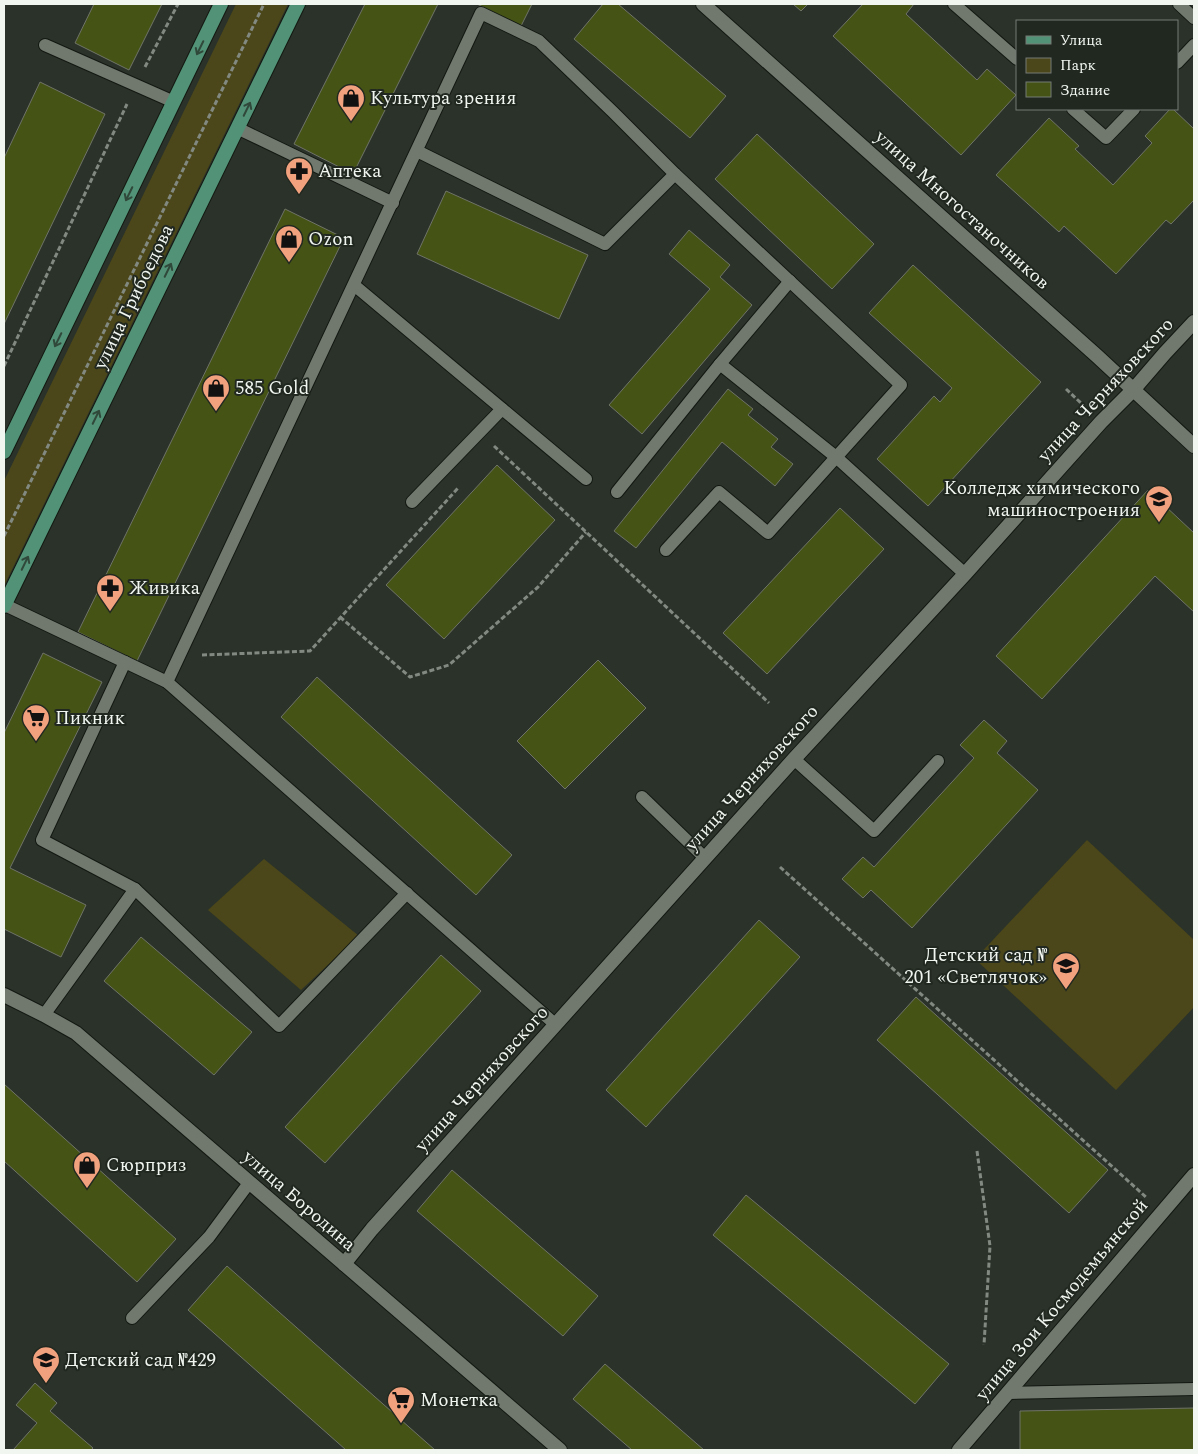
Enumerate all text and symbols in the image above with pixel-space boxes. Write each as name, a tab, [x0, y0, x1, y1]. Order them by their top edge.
legend	[1016, 20, 1178, 110]
text: Улица	[1060, 29, 1103, 52]
one-way arrow	[194, 40, 204, 55]
text: Парк	[1060, 54, 1096, 77]
text: Здание	[1060, 79, 1110, 102]
shop icon: Культура зрения	[336, 83, 366, 122]
place label: Культура зрения	[370, 84, 516, 113]
one-way arrow	[242, 102, 252, 117]
street label: улица Многостаночников	[867, 123, 1056, 297]
pharmacy icon: Аптека	[284, 156, 314, 195]
place label: Аптека	[318, 157, 382, 186]
one-way arrow	[124, 186, 133, 201]
street label: улица Грибоедова	[86, 219, 182, 375]
shop icon: Ozon	[274, 224, 304, 263]
place label: Ozon	[308, 225, 354, 254]
one-way arrow	[163, 263, 173, 278]
street label: улица Черняховского	[1030, 311, 1181, 470]
one-way arrow	[53, 332, 62, 347]
shop icon: 585 Gold	[201, 373, 231, 412]
place label: 585 Gold	[235, 374, 309, 403]
one-way arrow	[91, 409, 101, 424]
place label: Колледж химического машиностроения	[943, 474, 1140, 525]
school or university icon: Колледж химического машиностроения	[1144, 484, 1174, 523]
one-way arrow	[20, 555, 30, 570]
pharmacy icon: Живика	[95, 573, 125, 612]
place label: Живика	[129, 574, 201, 603]
street label: улица Черняховского	[677, 698, 826, 859]
supermarket icon: Пикник	[21, 703, 51, 742]
place label: Пикник	[55, 704, 126, 733]
place label: Детский сад № 201 «Светлячок»	[904, 941, 1047, 992]
school or university icon: Детский сад № 201 «Светлячок»	[1051, 951, 1081, 990]
street label: улица Черняховского	[407, 999, 556, 1160]
street label: улица Бородина	[235, 1143, 363, 1259]
shop icon: Сюрприз	[72, 1150, 102, 1189]
place label: Сюрприз	[106, 1151, 186, 1180]
street label: улица Зои Космодемьянской	[968, 1193, 1155, 1408]
school or university icon: Детский сад №429	[31, 1345, 61, 1384]
place label: Детский сад №429	[65, 1346, 216, 1375]
supermarket icon: Монетка	[386, 1385, 416, 1424]
place label: Монетка	[420, 1386, 499, 1415]

